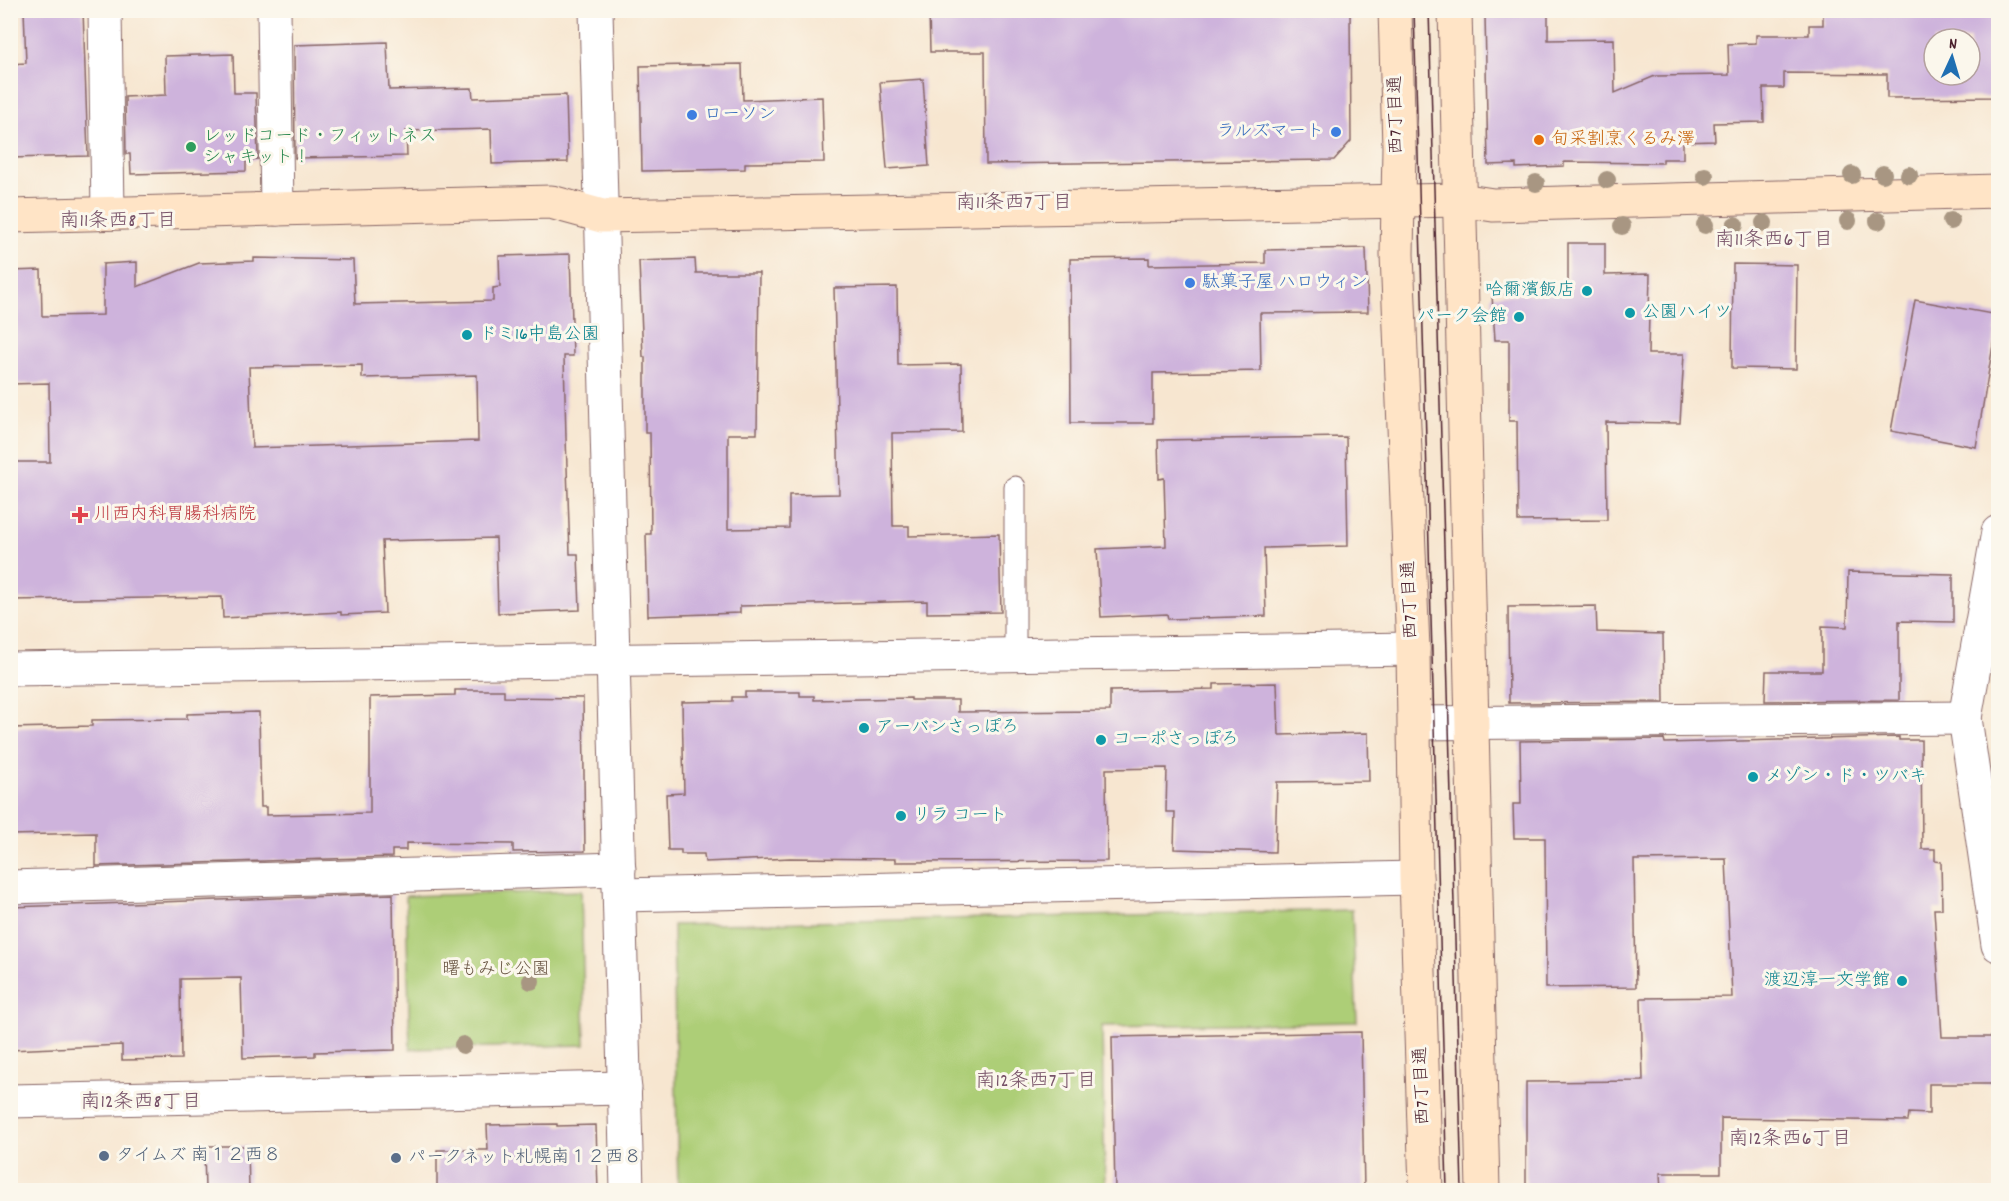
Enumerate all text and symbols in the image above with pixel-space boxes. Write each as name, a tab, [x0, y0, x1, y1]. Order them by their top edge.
north arrow	[1922, 27, 1982, 87]
text: N	[1948, 33, 1958, 56]
street label: 西7丁目通	[1384, 75, 1410, 155]
place label: ローソン	[704, 103, 776, 128]
marker: ローソン	[685, 108, 699, 122]
place label: ラルズマート	[1217, 120, 1324, 145]
place label: レッドコード・フィットネス シャキット！	[203, 125, 437, 171]
marker: ラルズマート	[1329, 125, 1343, 139]
place label: 旬采割烹くるみ澤	[1551, 128, 1695, 153]
marker: 旬采割烹くるみ澤	[1532, 133, 1546, 147]
marker: レッドコード・フィットネス シャキット！	[184, 140, 198, 154]
district label: 南11条西7丁目	[956, 190, 1072, 218]
district label: 南11条西8丁目	[60, 208, 176, 236]
district label: 南11条西6丁目	[1715, 227, 1833, 255]
place label: 駄菓子屋 ハロウィン	[1202, 271, 1368, 296]
marker: 駄菓子屋 ハロウィン	[1183, 276, 1197, 290]
place label: 哈爾濱飯店	[1485, 279, 1575, 304]
marker: 哈爾濱飯店	[1580, 284, 1594, 298]
place label: 公園ハイツ	[1642, 301, 1732, 326]
place label: パーク会館	[1417, 305, 1507, 330]
marker: 公園ハイツ	[1623, 306, 1637, 320]
marker: パーク会館	[1512, 310, 1526, 324]
place label: ドミ16中島公園	[479, 323, 600, 348]
marker: ドミ16中島公園	[460, 328, 474, 342]
place label: 川西内科胃腸科病院	[94, 503, 256, 528]
marker: 川西内科胃腸科病院	[71, 506, 89, 524]
street label: 西7丁目通	[1397, 560, 1425, 640]
place label: アーバンさっぽろ	[876, 716, 1019, 741]
marker: アーバンさっぽろ	[857, 721, 871, 735]
place label: コーポさっぽろ	[1113, 728, 1239, 753]
marker: コーポさっぽろ	[1094, 733, 1108, 747]
place label: メゾン・ド・ツバキ	[1765, 765, 1927, 790]
marker: メゾン・ド・ツバキ	[1746, 770, 1760, 784]
place label: リラ コート	[913, 804, 1007, 829]
marker: リラ コート	[894, 809, 908, 823]
park label: 曙もみじ公園	[442, 958, 550, 983]
place label: 渡辺淳一文学館	[1764, 969, 1890, 994]
marker: 渡辺淳一文学館	[1895, 974, 1909, 988]
street label: 西7丁目通	[1409, 1046, 1437, 1126]
district label: 南12条西7丁目	[976, 1068, 1096, 1096]
district label: 南12条西8丁目	[80, 1089, 202, 1117]
district label: 南12条西6丁目	[1729, 1126, 1851, 1154]
place label: タイムズ 南１２西８	[116, 1144, 281, 1169]
place label: パークネット札幌南１２西８	[408, 1146, 641, 1171]
marker: タイムズ 南１２西８	[97, 1149, 111, 1163]
marker: パークネット札幌南１２西８	[389, 1151, 403, 1165]

